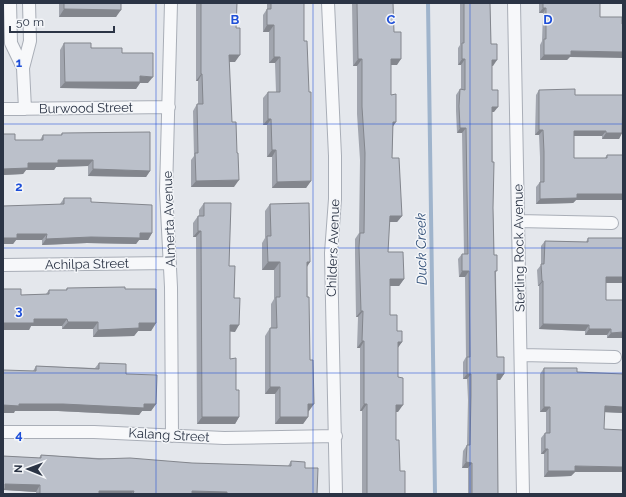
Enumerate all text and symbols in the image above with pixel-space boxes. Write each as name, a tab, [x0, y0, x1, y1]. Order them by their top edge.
scale bar	[10, 8, 114, 34]
text: B	[231, 12, 240, 27]
text: C	[387, 12, 396, 27]
text: D	[543, 12, 553, 27]
text: 50 m	[16, 15, 44, 29]
text: 1	[16, 55, 23, 70]
street label: Burwood Street	[39, 100, 134, 116]
street label: Almerta Avenue	[160, 170, 178, 267]
text: 2	[15, 179, 23, 194]
street label: Sterling Rock Avenue	[510, 183, 528, 312]
street label: Childers Avenue	[324, 198, 342, 297]
water label: Duck Creek	[412, 212, 430, 285]
street label: Achilpa Street	[45, 256, 130, 272]
text: 3	[15, 303, 23, 318]
street label: Kalang Street	[128, 425, 210, 445]
text: 4	[15, 427, 23, 442]
north arrow	[8, 449, 48, 489]
text: N	[12, 465, 25, 473]

